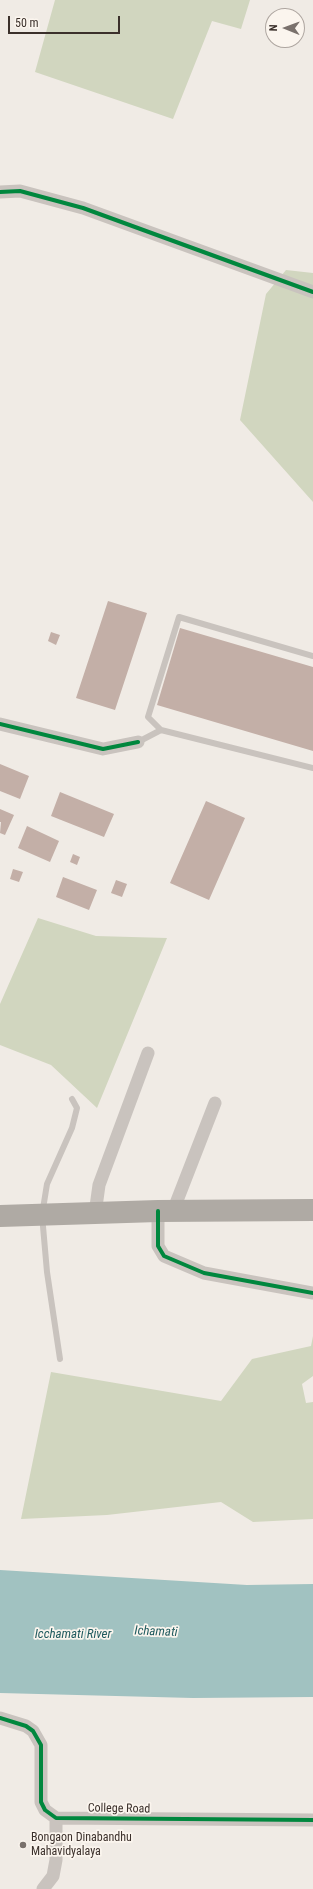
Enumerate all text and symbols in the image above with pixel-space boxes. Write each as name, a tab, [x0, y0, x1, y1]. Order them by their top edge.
scale bar	[10, 8, 122, 34]
north arrow	[265, 8, 305, 48]
text: 50 m	[15, 16, 39, 30]
text: N	[267, 24, 280, 31]
water label: Ichamati	[134, 1623, 178, 1641]
water label: Icchamati River	[35, 1627, 111, 1643]
street label: College Road	[88, 1801, 150, 1817]
place label: Bongaon Dinabandhu Mahavidyalaya	[31, 1831, 132, 1859]
marker: Bongaon Dinabandhu Mahavidyalaya	[18, 1840, 28, 1850]

